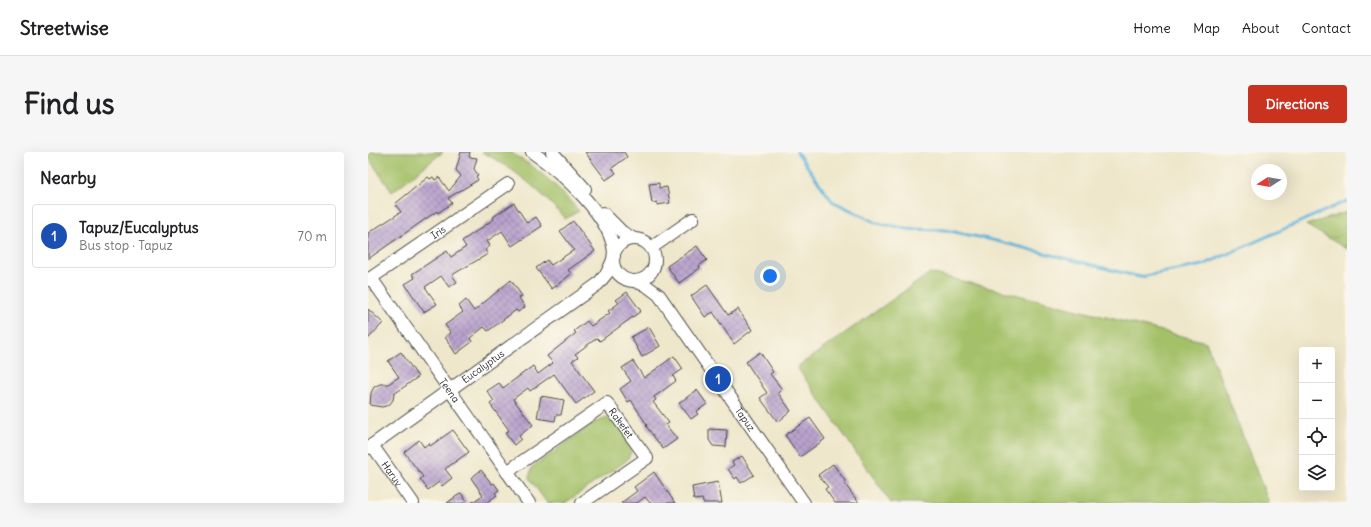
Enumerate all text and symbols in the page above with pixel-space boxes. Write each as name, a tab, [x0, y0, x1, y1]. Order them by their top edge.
text: Streetwise	[20, 16, 109, 40]
text: Home	[1133, 19, 1171, 37]
text: Map	[1193, 19, 1220, 37]
text: About	[1242, 19, 1280, 37]
text: Contact	[1302, 19, 1351, 37]
button: Directions	[1248, 85, 1347, 123]
text: Find us	[24, 86, 115, 122]
north arrow	[1251, 164, 1287, 200]
text: Nearby	[40, 167, 96, 189]
text: Tapuz/Eucalyptus	[79, 218, 199, 237]
street label: Iris	[428, 222, 449, 242]
text: 1	[51, 228, 57, 245]
text: 70 m	[298, 228, 327, 245]
text: Bus stop · Tapuz	[79, 237, 173, 254]
your location	[760, 266, 780, 286]
street label: Eucalyptus	[459, 347, 507, 386]
map controls	[1299, 347, 1335, 491]
button: +	[1299, 347, 1335, 383]
pin: 1	[705, 364, 731, 394]
street label: Teena	[436, 376, 463, 405]
button: −	[1299, 383, 1335, 419]
street label: Rakefet	[606, 405, 637, 441]
street label: Tapuz	[732, 405, 758, 434]
button: locate	[1299, 419, 1335, 455]
button: layers	[1299, 455, 1335, 491]
street label: Haruv	[378, 459, 405, 489]

